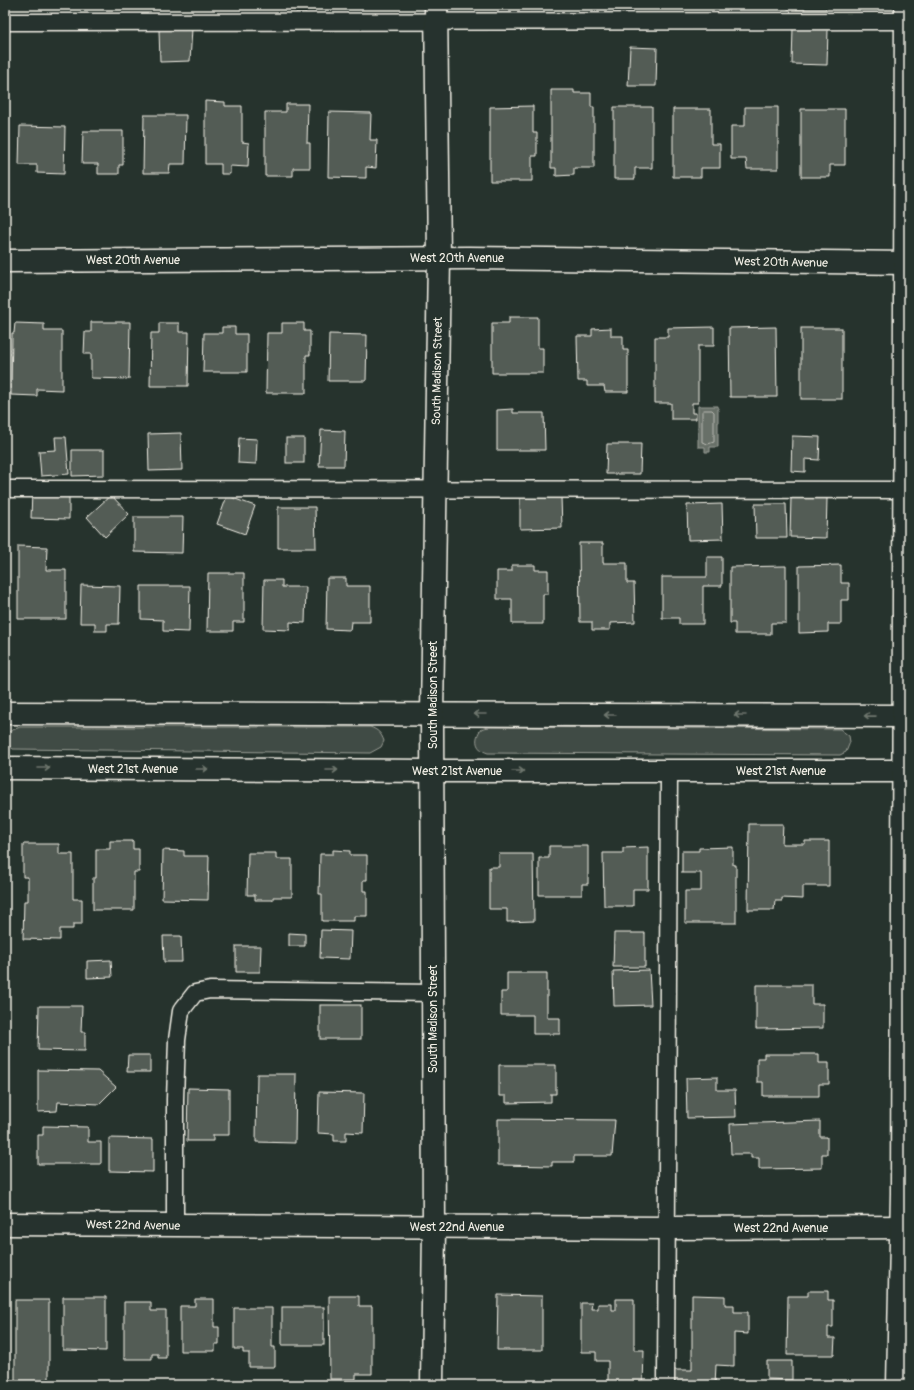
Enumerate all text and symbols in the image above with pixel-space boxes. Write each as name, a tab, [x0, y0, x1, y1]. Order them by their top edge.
street label: West 20th Avenue	[410, 251, 504, 266]
street label: West 20th Avenue	[86, 253, 180, 268]
street label: West 20th Avenue	[734, 254, 828, 271]
street label: South Madison Street	[429, 317, 446, 425]
street label: South Madison Street	[426, 641, 441, 749]
one-way arrow	[474, 710, 487, 718]
one-way arrow	[604, 711, 617, 719]
one-way arrow	[734, 711, 747, 719]
one-way arrow	[864, 712, 877, 720]
street label: West 21st Avenue	[88, 762, 178, 777]
one-way arrow	[37, 764, 50, 772]
street label: West 21st Avenue	[412, 764, 502, 779]
street label: West 21st Avenue	[736, 764, 826, 779]
one-way arrow	[195, 765, 208, 773]
one-way arrow	[325, 766, 338, 774]
one-way arrow	[511, 767, 524, 775]
street label: South Madison Street	[426, 965, 441, 1073]
street label: West 22nd Avenue	[86, 1217, 180, 1234]
street label: West 22nd Avenue	[410, 1220, 504, 1235]
street label: West 22nd Avenue	[734, 1221, 828, 1236]

